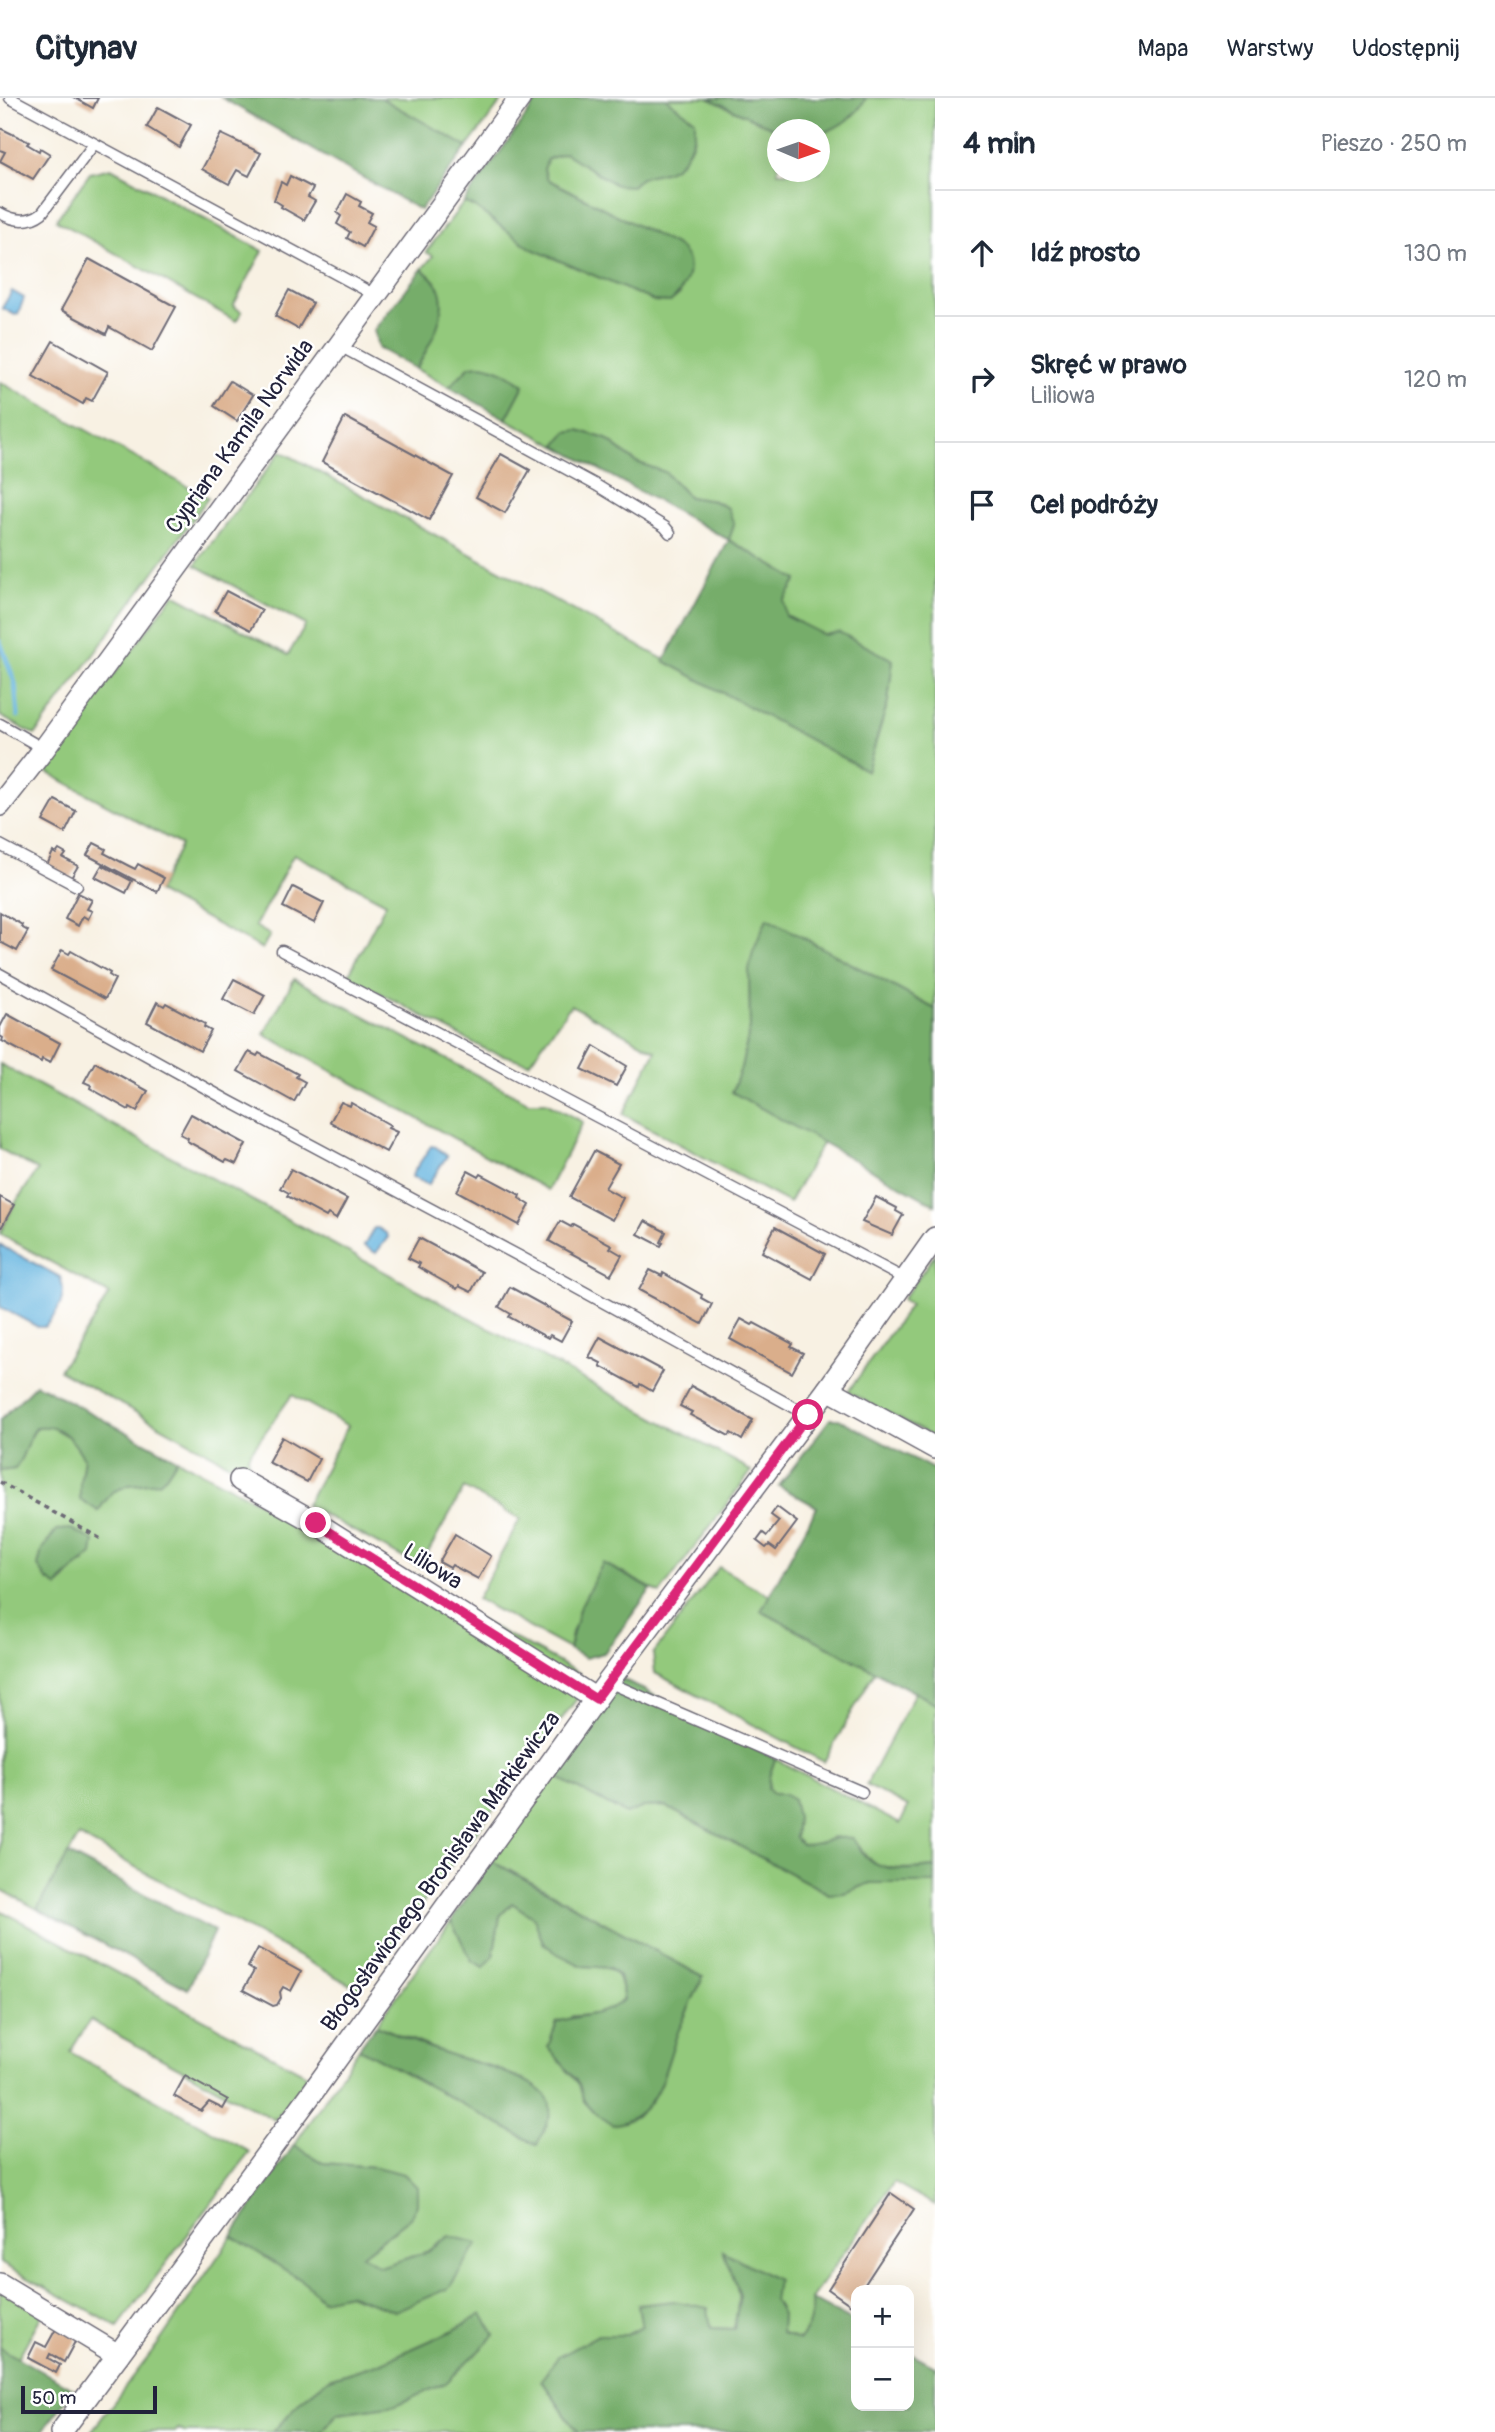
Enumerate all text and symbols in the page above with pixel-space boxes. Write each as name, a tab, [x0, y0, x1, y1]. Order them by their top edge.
text: Citynav	[35, 28, 138, 69]
text: Mapa	[1138, 34, 1188, 63]
text: Warstwy	[1226, 34, 1314, 63]
text: Udostępnij	[1352, 34, 1460, 63]
north arrow	[767, 119, 830, 182]
text: 4 min	[963, 125, 1036, 162]
text: Pieszo · 250 m	[1320, 129, 1467, 158]
icon: ahead	[963, 234, 1001, 272]
text: Idź prosto	[1030, 237, 1140, 269]
text: 130 m	[1404, 239, 1467, 268]
street label: Cypriana Kamila Norwida	[159, 333, 320, 539]
text: Skręć w prawo	[1030, 349, 1187, 381]
icon: right	[963, 360, 1001, 398]
text: 120 m	[1404, 365, 1467, 394]
text: Liliowa	[1030, 381, 1095, 410]
icon: arrive	[963, 486, 1001, 524]
text: Cel podróży	[1030, 489, 1158, 521]
route start	[792, 1399, 823, 1430]
route end	[300, 1507, 331, 1538]
street label: Liliowa	[397, 1537, 468, 1596]
street label: Błogosławionego Bronisława Markiewicza	[314, 1705, 566, 2037]
map controls	[851, 2285, 914, 2411]
button: +	[851, 2285, 914, 2348]
button: −	[851, 2348, 914, 2411]
scale bar	[21, 2383, 158, 2415]
text: 50 m	[32, 2386, 76, 2410]

